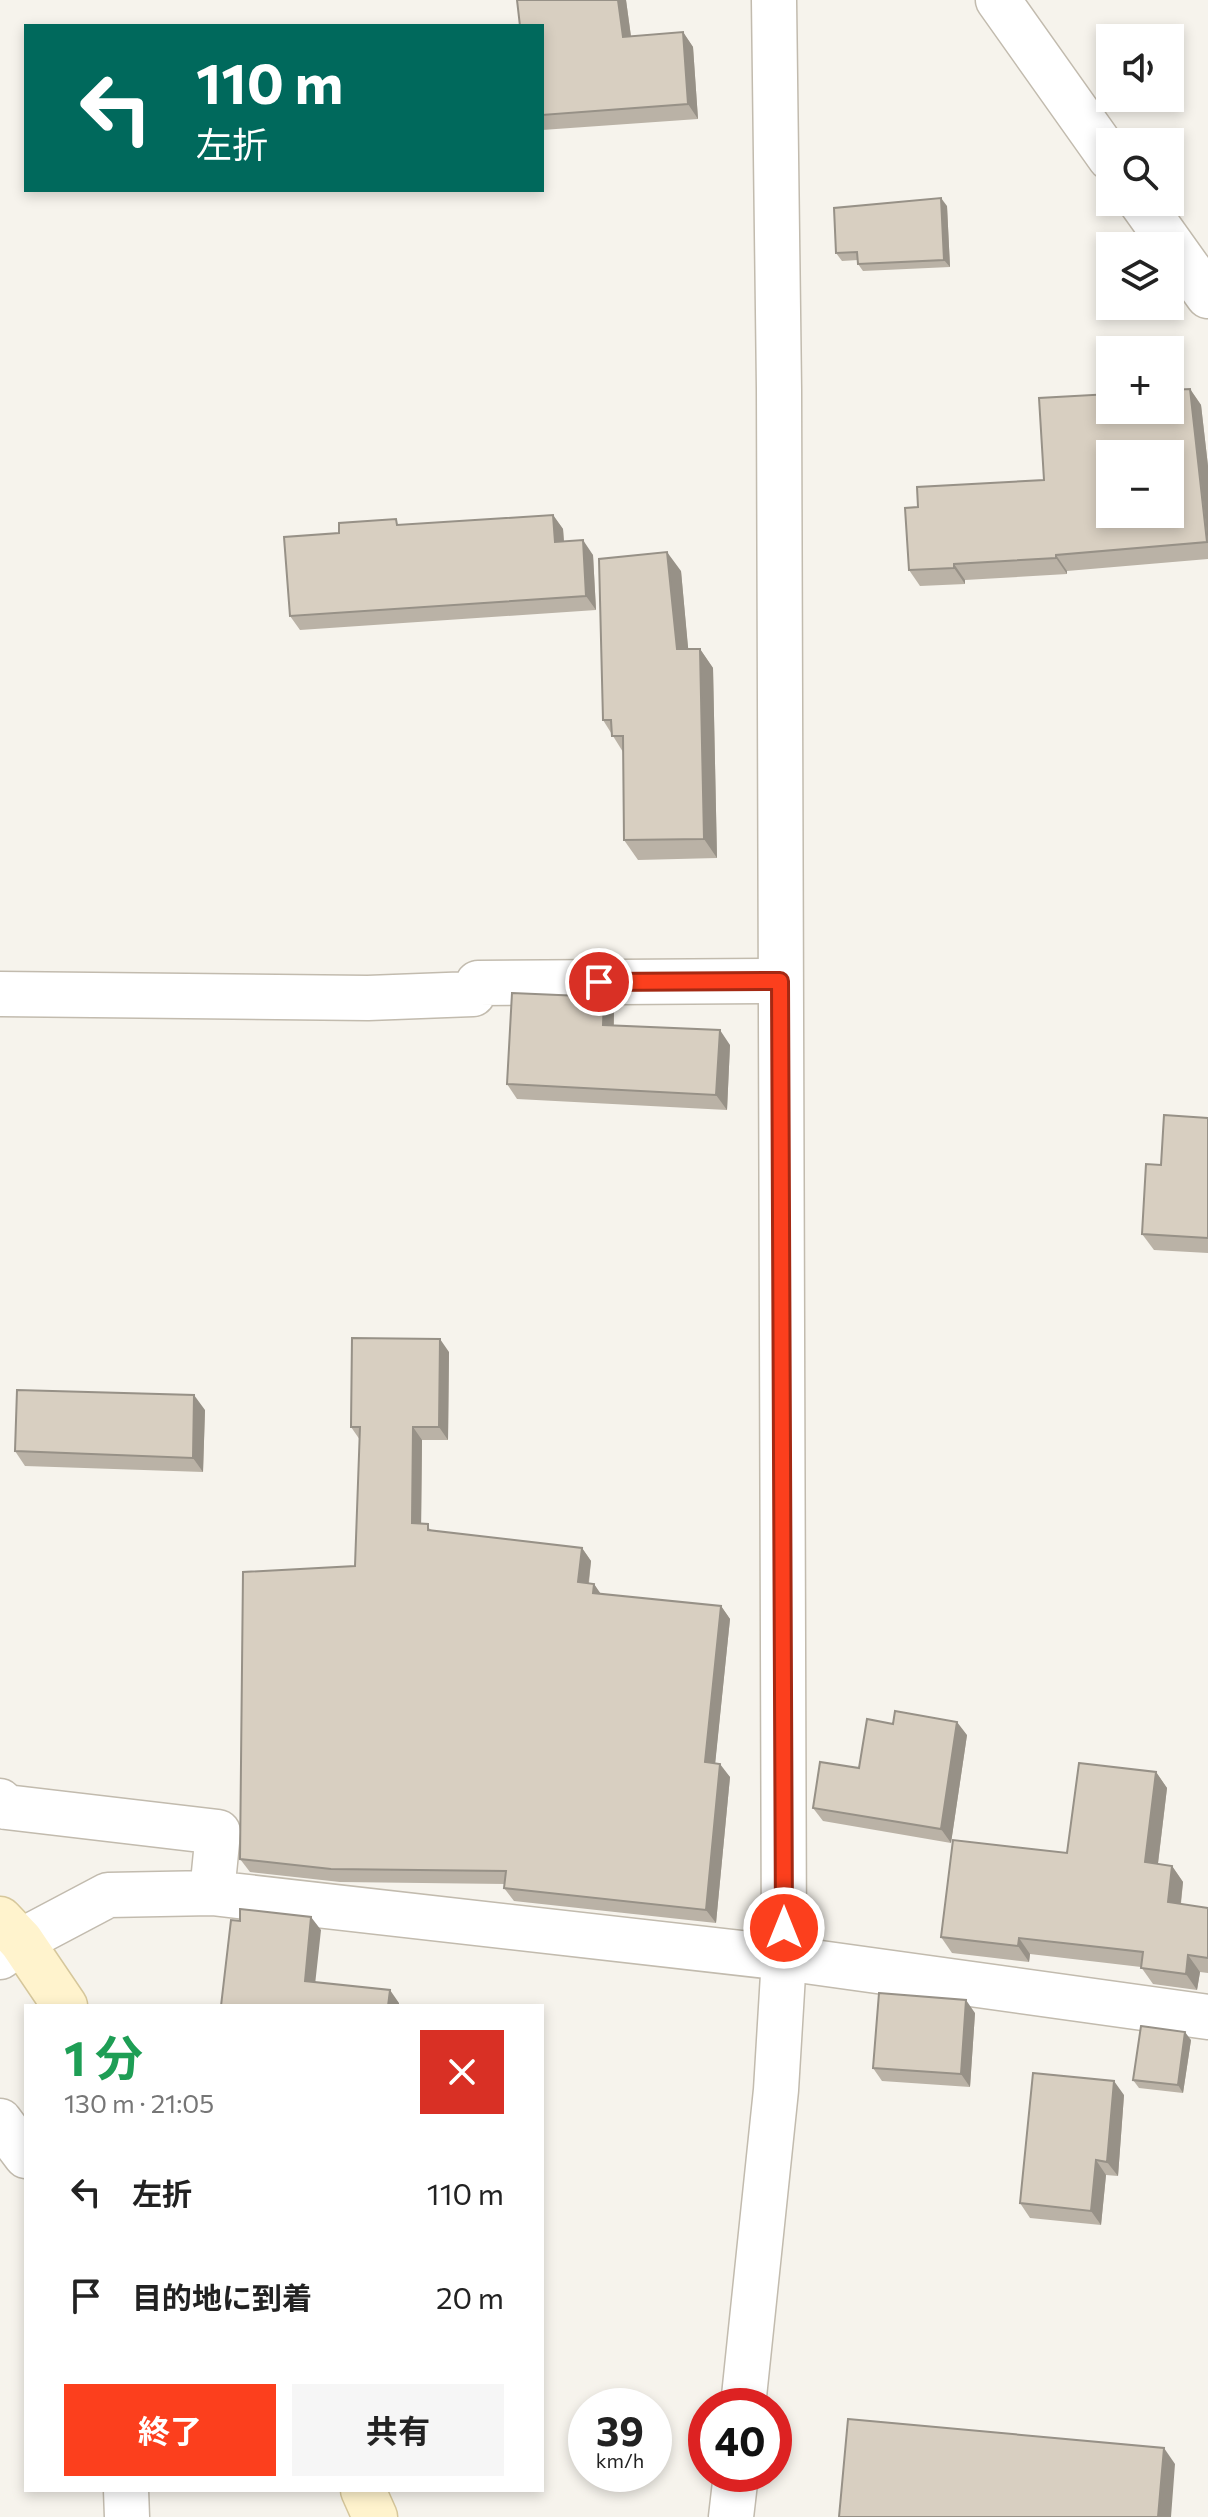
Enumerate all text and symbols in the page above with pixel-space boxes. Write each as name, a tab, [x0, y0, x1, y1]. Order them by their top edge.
map controls	[1096, 24, 1184, 528]
button: sound	[1096, 24, 1184, 112]
text: 110 m	[196, 47, 343, 116]
icon: left	[64, 56, 168, 160]
text: 左折	[196, 121, 268, 165]
button: search	[1096, 128, 1184, 216]
button: layers	[1096, 232, 1184, 320]
button: +	[1096, 336, 1184, 424]
button: −	[1096, 440, 1184, 528]
pin	[565, 948, 633, 1016]
icon: arrive	[577, 960, 621, 1004]
position arrow	[742, 1886, 826, 1970]
text: 1 分	[64, 2027, 143, 2086]
button: close	[420, 2030, 504, 2114]
text: 130 m · 21:05	[64, 2087, 214, 2118]
icon: left	[64, 2170, 108, 2214]
text: 左折	[132, 2174, 192, 2211]
text: 110 m	[427, 2174, 504, 2211]
icon: arrive	[64, 2274, 108, 2318]
text: 目的地に到着	[132, 2278, 312, 2315]
text: 20 m	[436, 2278, 504, 2315]
button: 終了	[64, 2384, 276, 2476]
button: 共有	[292, 2384, 504, 2476]
speed limit sign: 40	[688, 2388, 792, 2492]
text: 39	[596, 2405, 644, 2454]
text: km/h	[596, 2448, 644, 2472]

